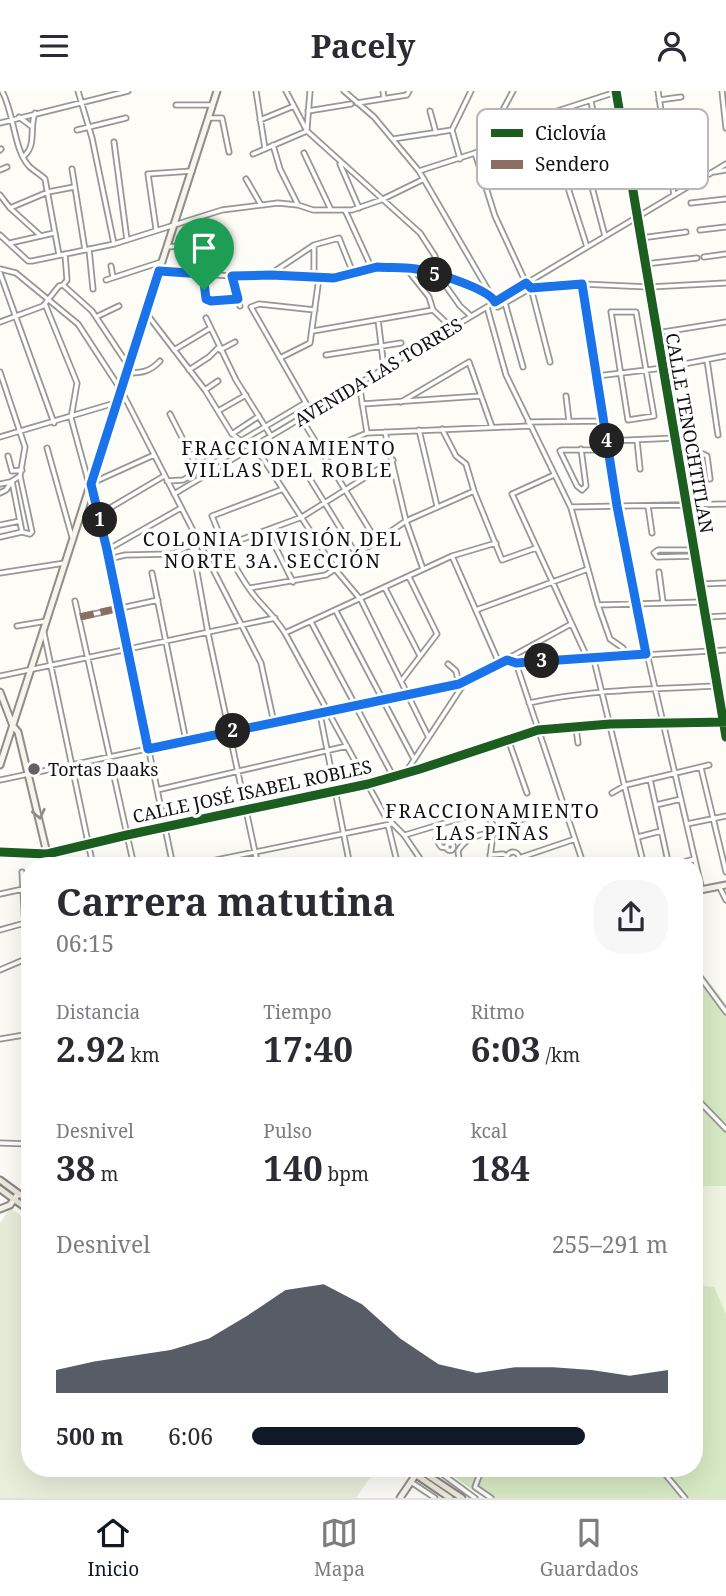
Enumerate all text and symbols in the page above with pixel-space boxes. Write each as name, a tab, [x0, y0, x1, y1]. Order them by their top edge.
text: Pacely	[311, 24, 415, 67]
icon: menu	[35, 27, 73, 65]
icon: person	[653, 27, 691, 65]
legend	[477, 109, 708, 189]
text: Ciclovía	[535, 120, 607, 146]
text: Sendero	[535, 151, 610, 177]
pin	[174, 218, 234, 290]
icon: arrive	[185, 229, 223, 267]
pin: 5	[418, 257, 452, 293]
text: 5	[429, 261, 440, 287]
street label: AVENIDA LAS TORRES	[289, 312, 467, 432]
street label: CALLE TENOCHTITLAN	[661, 331, 719, 535]
pin: 4	[590, 423, 624, 459]
text: 4	[601, 427, 612, 453]
district label: FRACCIONAMIENTO VILLAS DEL ROBLE	[181, 435, 397, 483]
pin: 1	[82, 503, 118, 537]
text: 1	[94, 506, 105, 532]
district label: COLONIA DIVISIÓN DEL NORTE 3A. SECCIÓN	[143, 526, 403, 574]
pin: 3	[524, 643, 560, 679]
text: 3	[536, 647, 547, 673]
pin: 2	[216, 713, 250, 749]
text: 2	[227, 717, 238, 743]
street label: CALLE JOSÉ ISABEL ROBLES	[130, 754, 374, 828]
place label: Tortas Daaks	[48, 757, 158, 781]
marker: Tortas Daaks	[26, 761, 42, 777]
district label: FRACCIONAMIENTO LAS PIÑAS	[385, 798, 601, 846]
one-way arrow	[30, 808, 45, 820]
text: Carrera matutina	[56, 875, 395, 927]
button: share	[594, 880, 668, 954]
text: 06:15	[56, 927, 114, 959]
text: Distancia	[56, 999, 140, 1025]
text: Tiempo	[263, 999, 332, 1025]
text: Ritmo	[471, 999, 525, 1025]
text: 2.92	[56, 1025, 126, 1072]
text: 17:40	[263, 1025, 353, 1072]
text: 6:03	[471, 1025, 541, 1072]
text: km	[126, 1042, 160, 1068]
text: /km	[541, 1042, 580, 1068]
text: Desnivel	[56, 1118, 134, 1144]
text: Pulso	[263, 1118, 312, 1144]
text: kcal	[471, 1118, 507, 1144]
text: 38	[56, 1144, 96, 1191]
text: 140	[263, 1144, 323, 1191]
text: 184	[471, 1144, 530, 1191]
text: m	[96, 1161, 118, 1187]
text: bpm	[323, 1161, 369, 1187]
text: Desnivel	[56, 1228, 150, 1260]
text: 255–291 m	[552, 1228, 668, 1260]
text: 500 m	[56, 1420, 124, 1452]
text: 6:06	[168, 1420, 213, 1452]
tab: Inicio	[87, 1514, 139, 1582]
tab: Mapa	[314, 1514, 365, 1582]
tab: Guardados	[540, 1514, 639, 1582]

